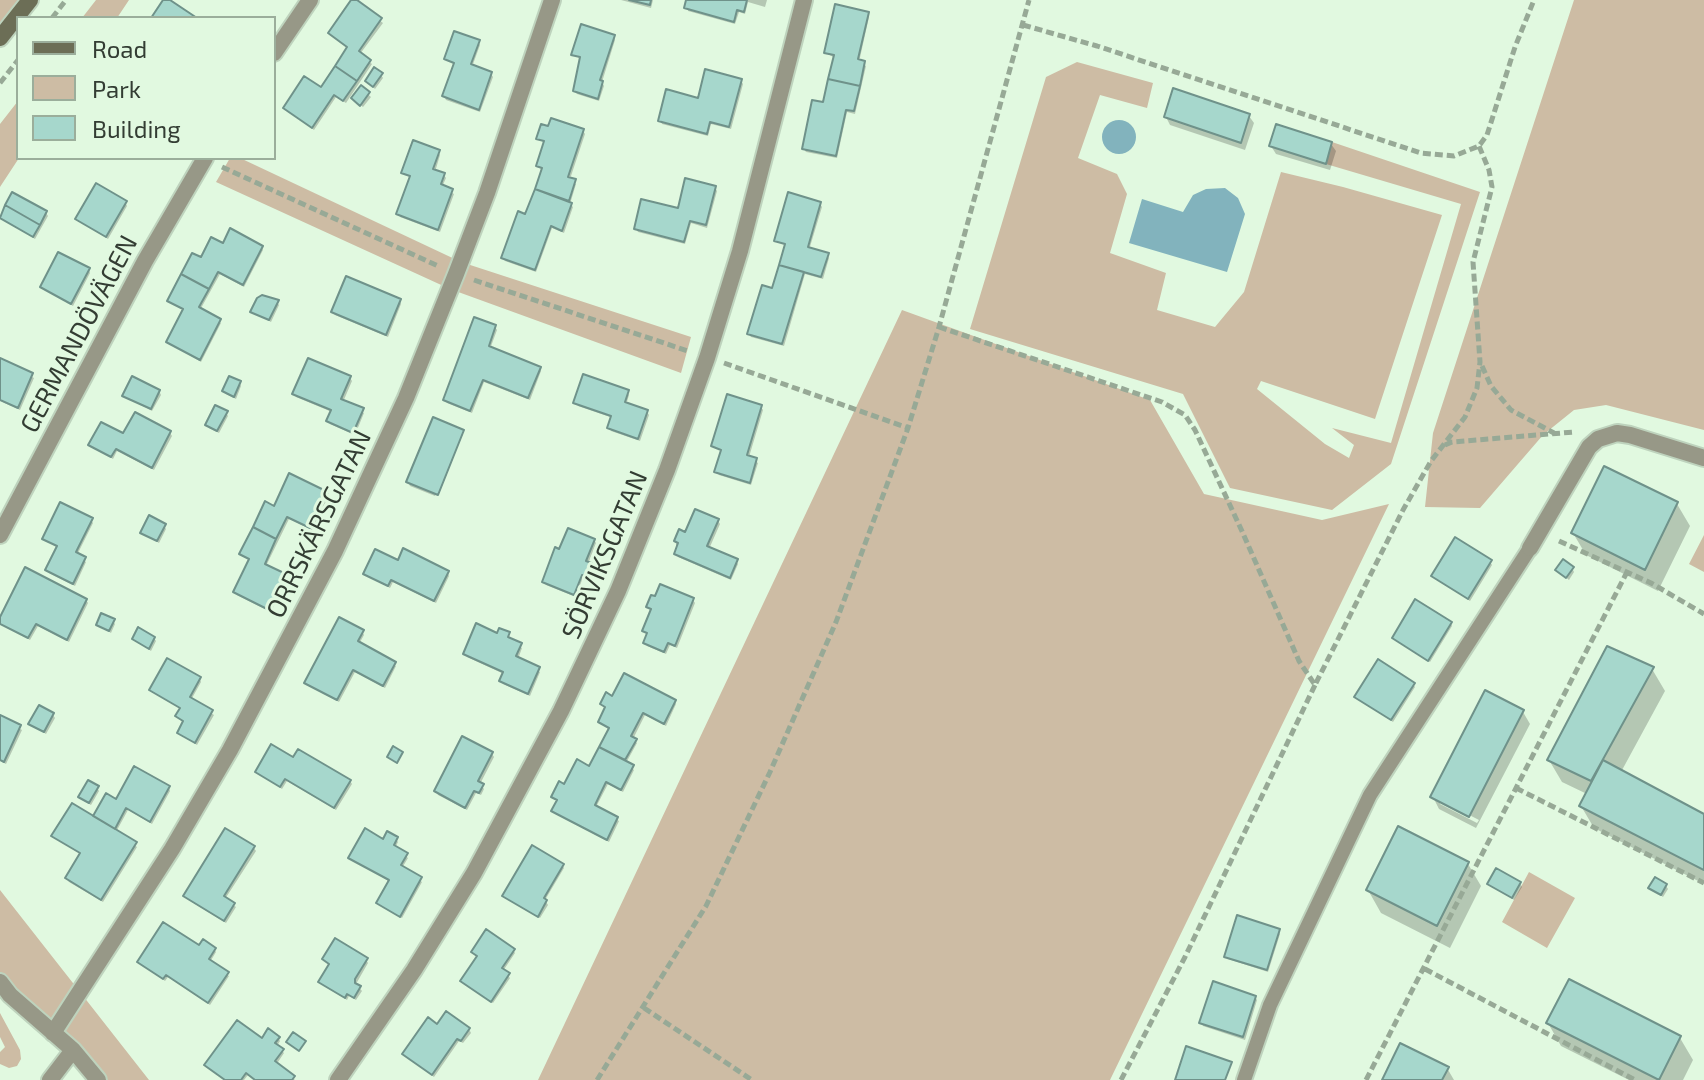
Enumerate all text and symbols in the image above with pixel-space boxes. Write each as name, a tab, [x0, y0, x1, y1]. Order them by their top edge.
legend	[16, 16, 276, 160]
text: Road	[92, 34, 147, 63]
text: Park	[92, 74, 141, 103]
text: Building	[92, 114, 181, 143]
street label: GERMANDÖVÄGEN	[14, 230, 144, 438]
street label: ORRSKÄRSGATAN	[260, 425, 378, 623]
street label: SÖRVIKSGATAN	[556, 466, 654, 644]

